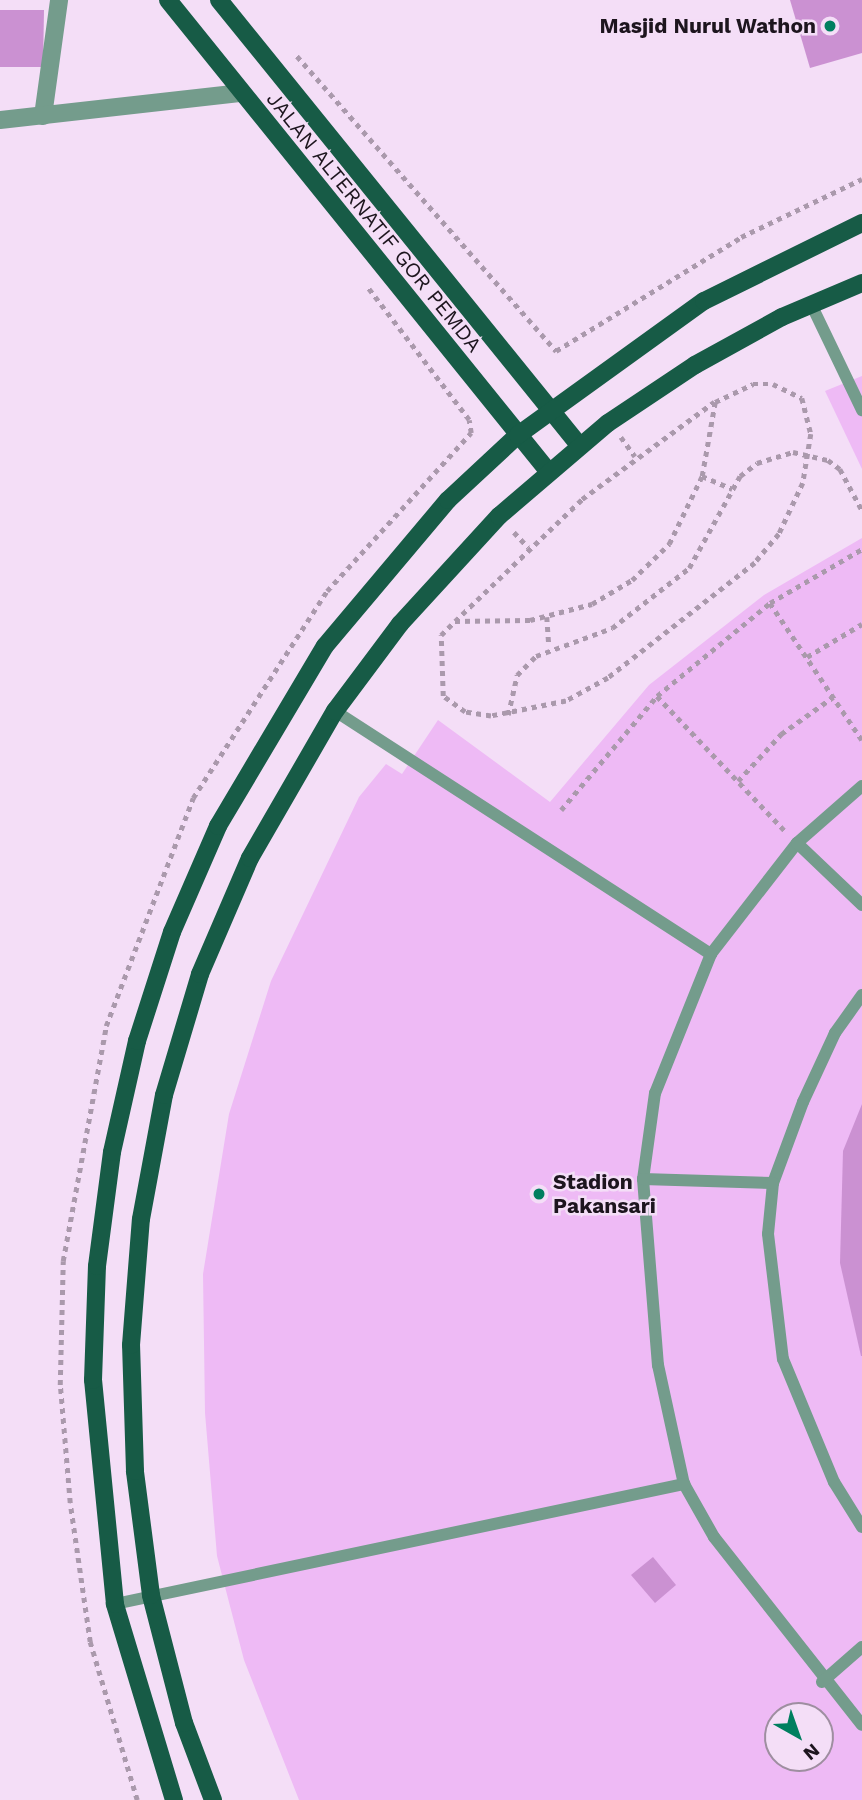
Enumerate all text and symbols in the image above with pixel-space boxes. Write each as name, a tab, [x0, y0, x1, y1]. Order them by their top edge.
place label: Masjid Nurul Wathon	[599, 13, 816, 39]
marker: Masjid Nurul Wathon	[822, 18, 838, 34]
street label: JALAN ALTERNATIF GOR PEMDA	[261, 86, 487, 358]
place label: Stadion Pakansari	[553, 1169, 656, 1219]
marker: Stadion Pakansari	[531, 1186, 547, 1202]
north arrow	[764, 1702, 834, 1772]
text: N	[799, 1739, 824, 1765]

